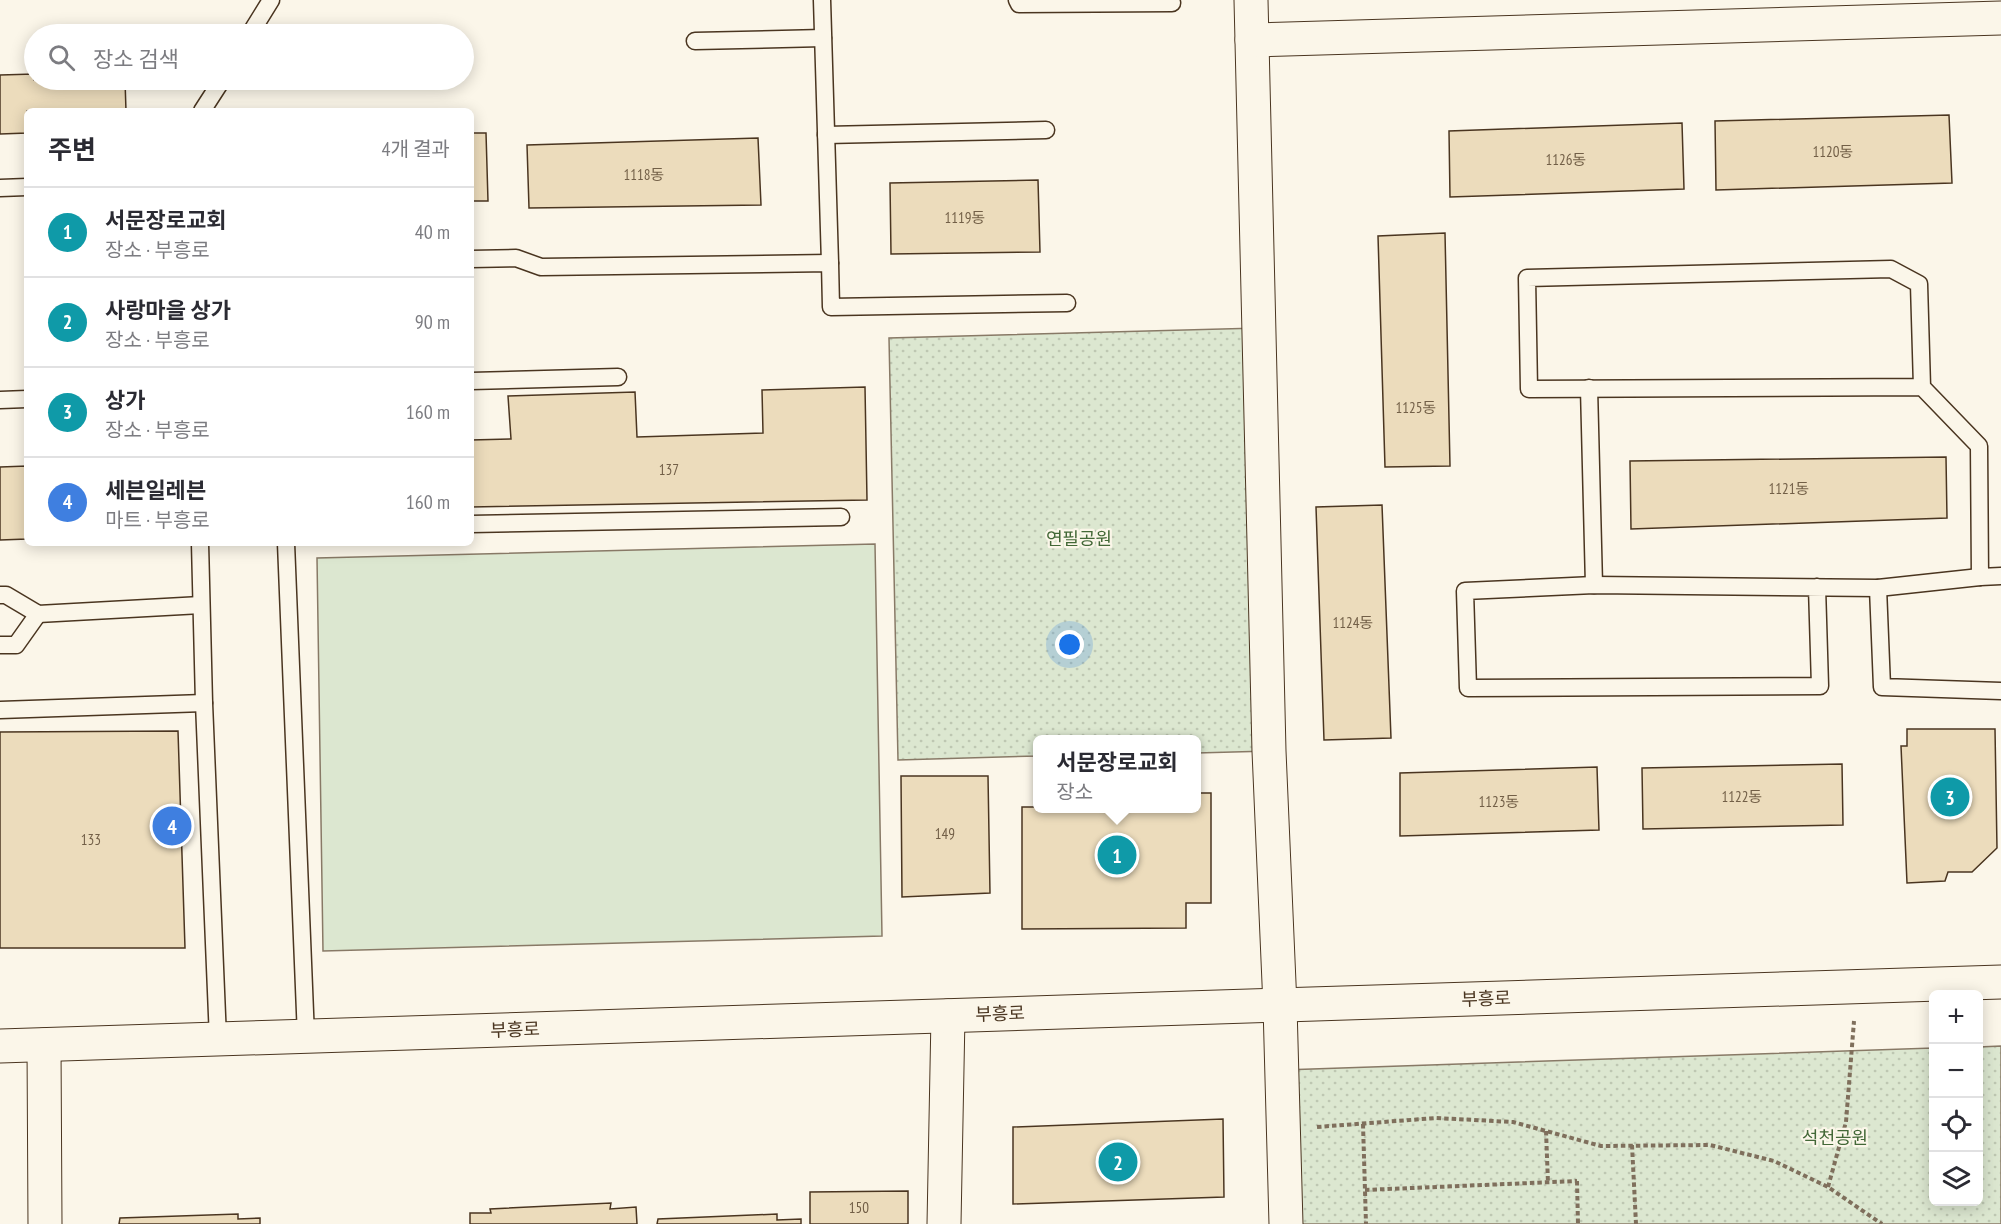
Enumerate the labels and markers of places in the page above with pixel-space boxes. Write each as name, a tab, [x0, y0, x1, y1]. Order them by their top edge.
pin: 3	[1930, 774, 1970, 820]
pin: 4	[152, 804, 192, 848]
pin: 1	[1098, 832, 1136, 878]
pin: 2	[1098, 1140, 1138, 1184]

